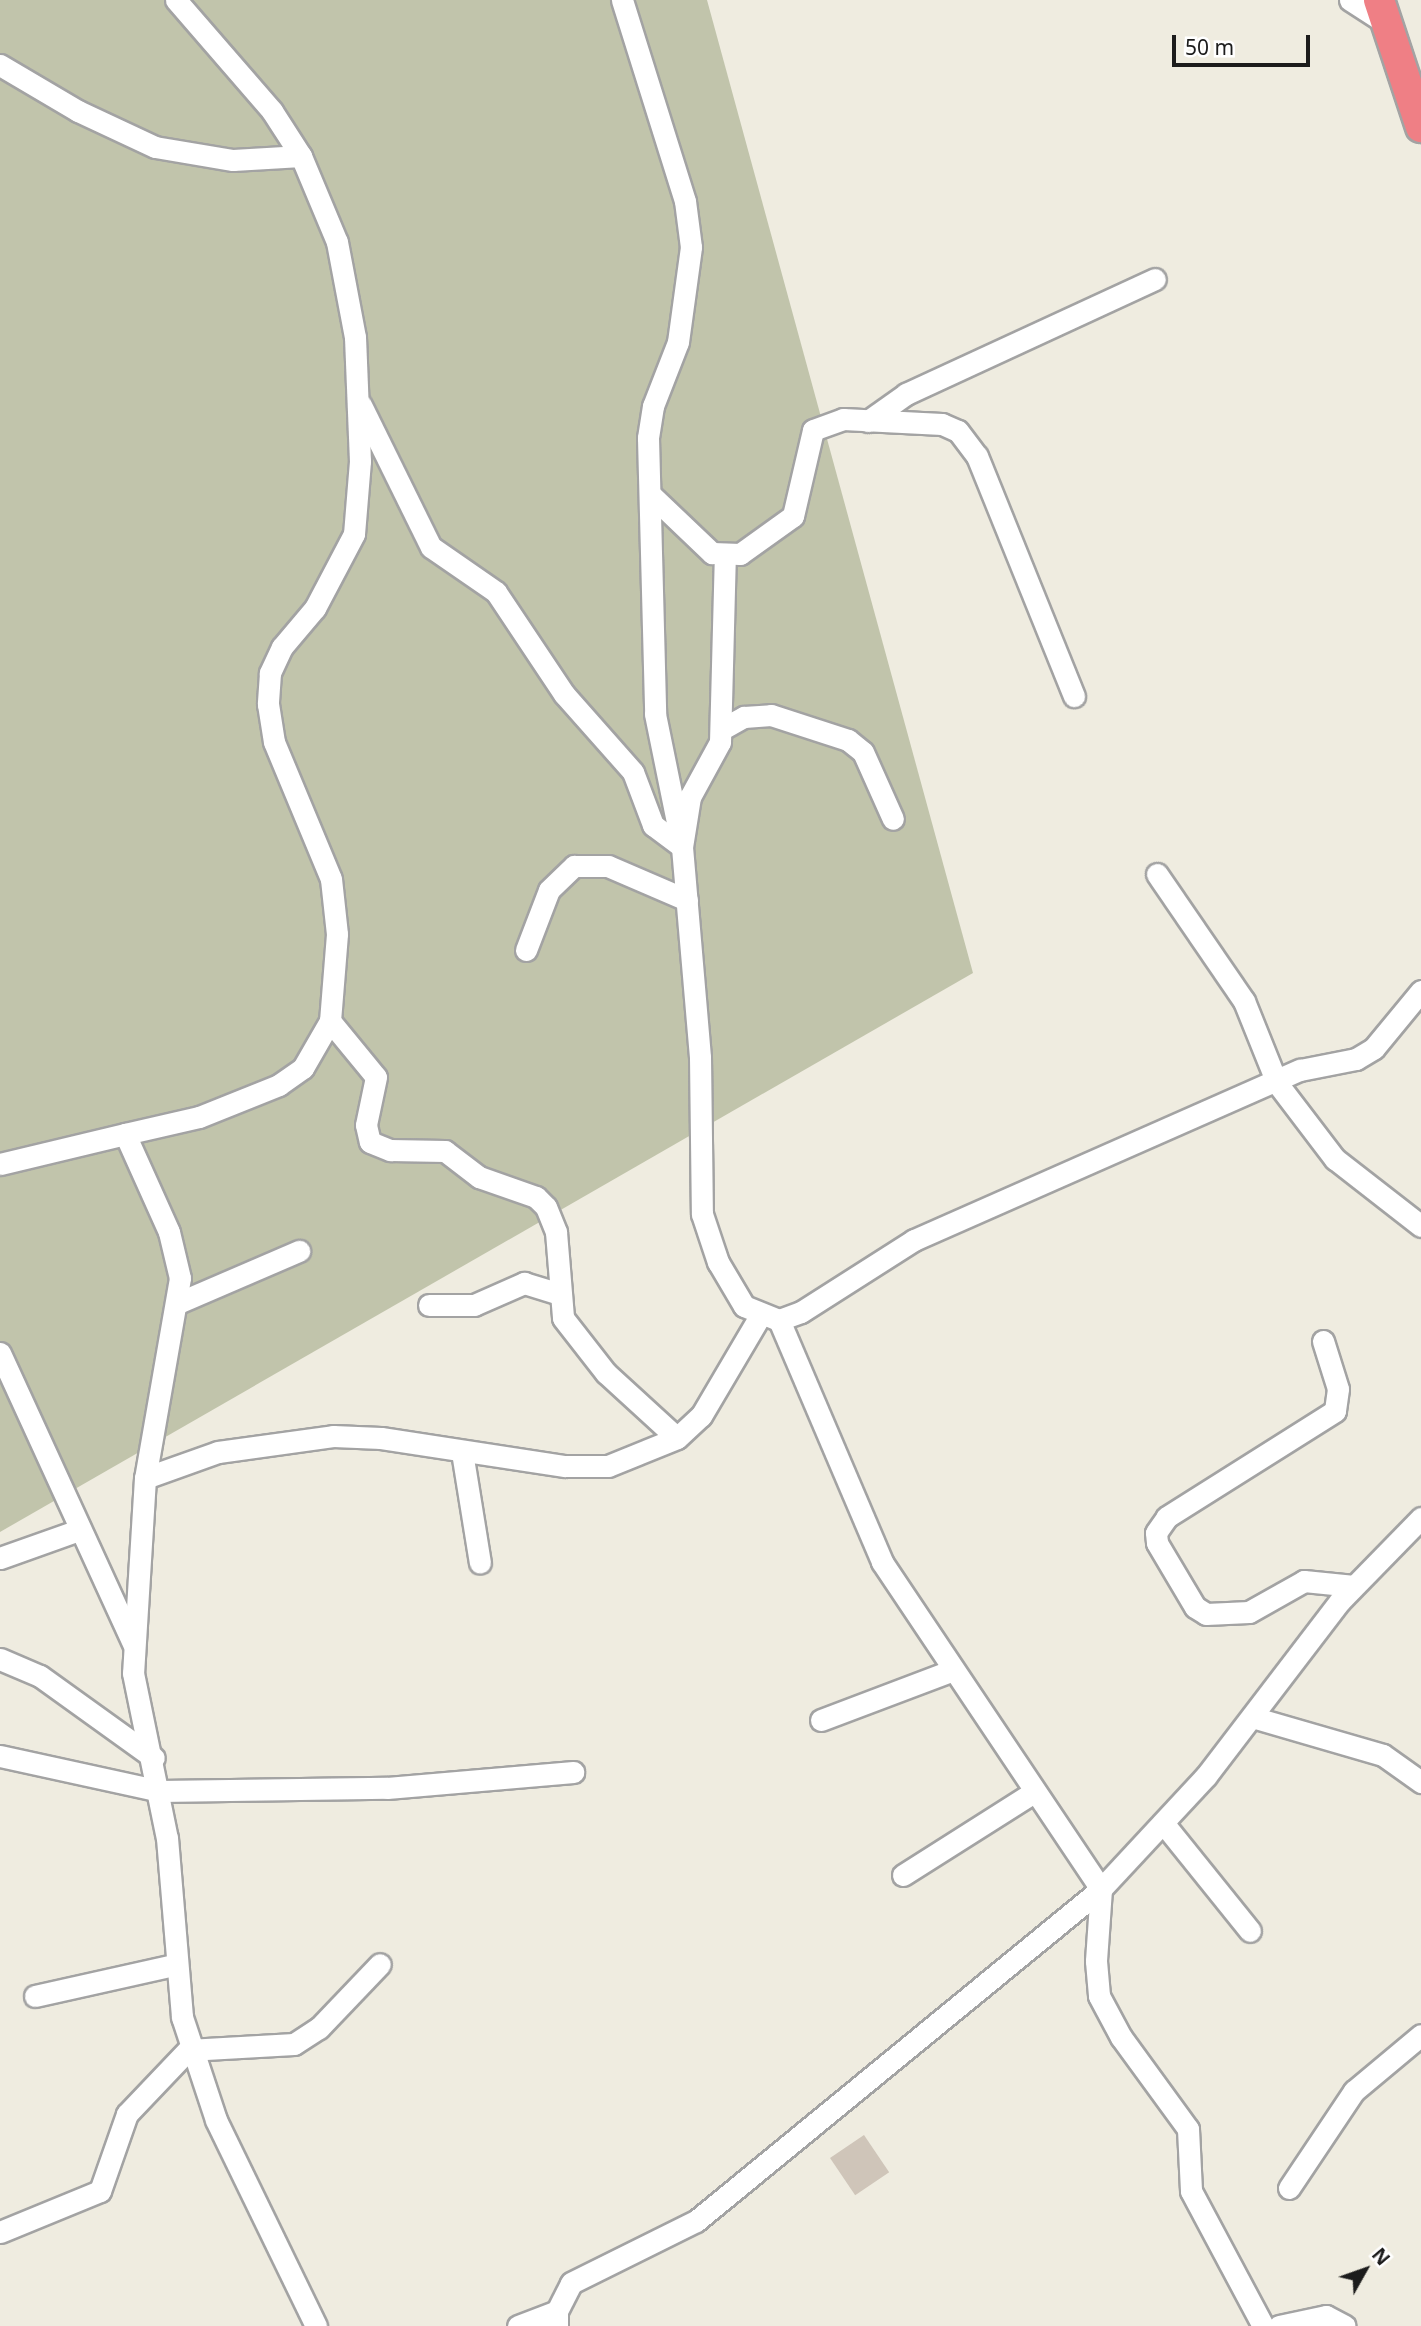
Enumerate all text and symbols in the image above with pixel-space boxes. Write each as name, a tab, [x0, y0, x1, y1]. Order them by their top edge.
scale bar	[1176, 21, 1314, 65]
text: 50 m	[1185, 33, 1234, 61]
north arrow	[1330, 2235, 1400, 2305]
text: N	[1366, 2242, 1396, 2271]

